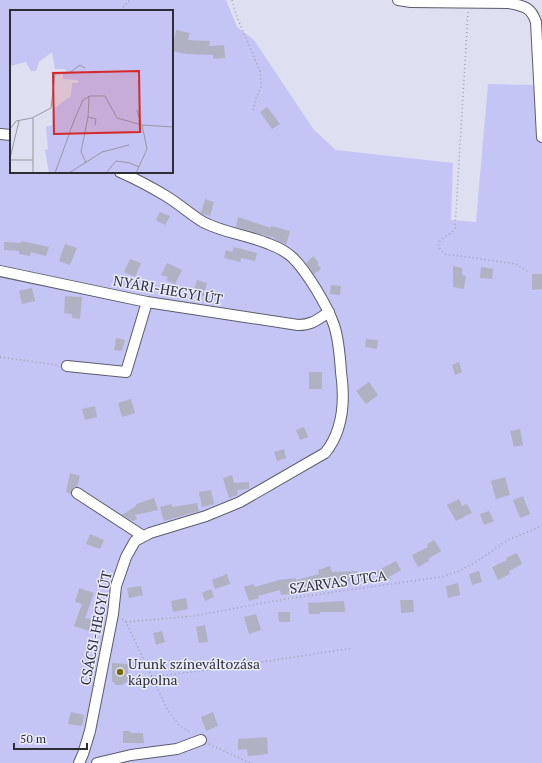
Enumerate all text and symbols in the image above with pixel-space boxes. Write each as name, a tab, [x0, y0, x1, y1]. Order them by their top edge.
inset map	[10, 10, 173, 173]
street label: NYÁRI-HEGYI ÚT	[112, 271, 225, 309]
street label: SZARVAS UTCA	[288, 565, 388, 598]
street label: CSÁCSI-HEGYI ÚT	[75, 569, 116, 687]
place label: Urunk színeváltozása kápolna	[128, 654, 260, 689]
marker: Urunk színeváltozása kápolna	[115, 667, 125, 677]
scale bar	[14, 725, 87, 751]
text: 50 m	[20, 731, 47, 746]

